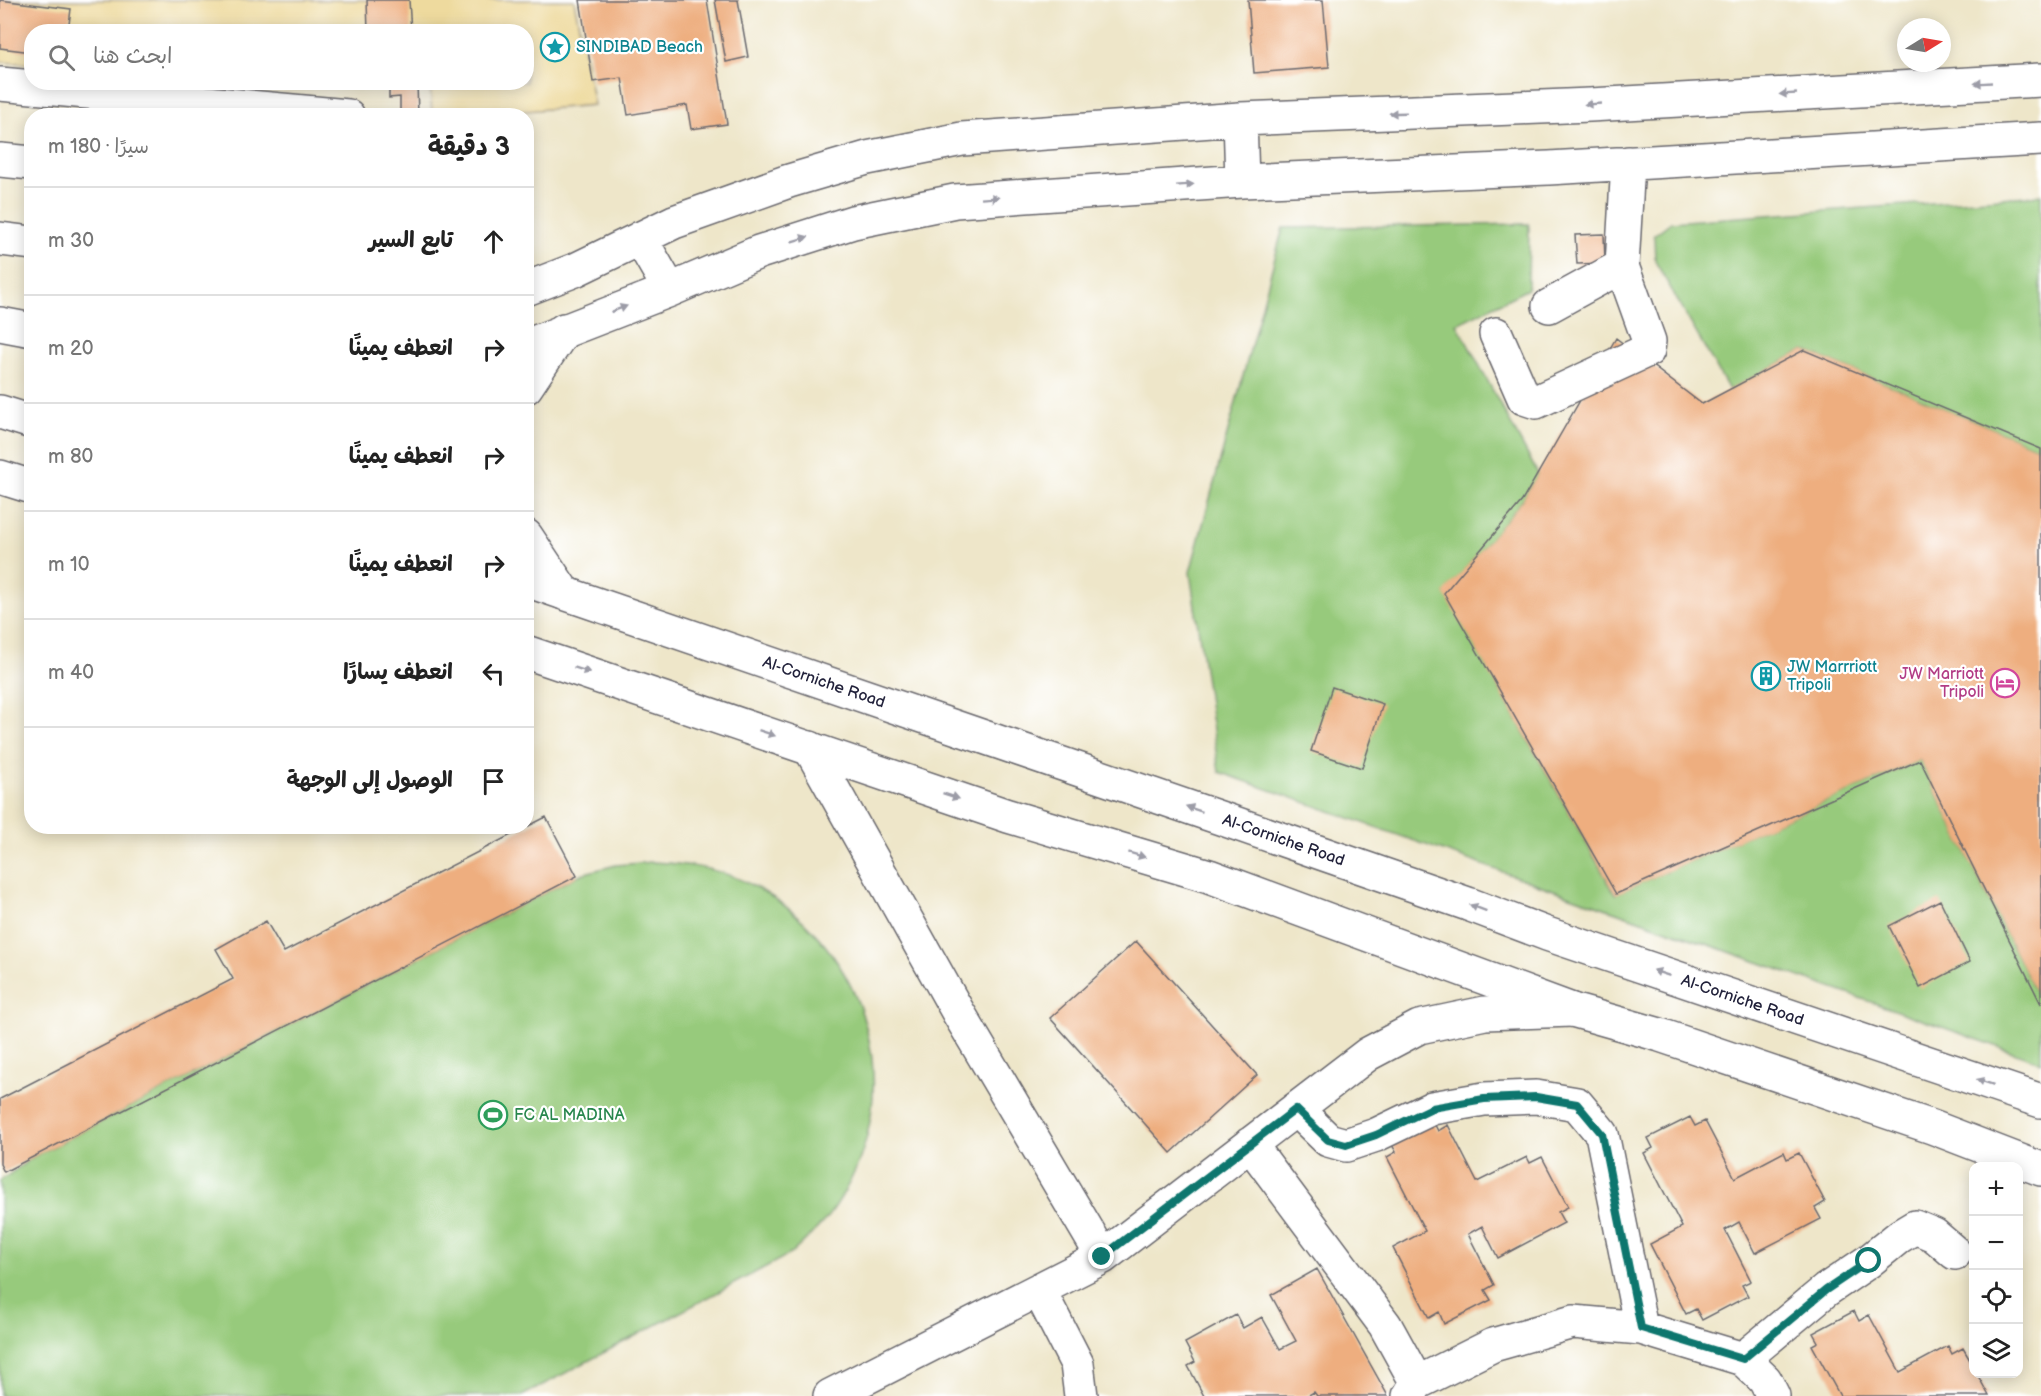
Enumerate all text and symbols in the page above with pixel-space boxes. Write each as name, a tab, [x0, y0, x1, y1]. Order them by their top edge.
north arrow	[1897, 18, 1951, 72]
search box	[24, 24, 534, 90]
place icon: SINDIBAD Beach	[539, 31, 571, 63]
place label: SINDIBAD Beach	[576, 38, 703, 57]
icon: search	[45, 41, 78, 74]
text: ابحث هنا	[93, 43, 173, 70]
one-way arrow	[1973, 78, 1992, 88]
one-way arrow	[1778, 89, 1797, 98]
one-way arrow	[1584, 100, 1603, 109]
one-way arrow	[1389, 108, 1408, 117]
text: 3 دقيقة	[428, 132, 510, 163]
text: سيرًا · 180 m	[48, 135, 149, 159]
one-way arrow	[1175, 180, 1194, 190]
one-way arrow	[981, 194, 1000, 203]
icon: ahead	[477, 225, 510, 258]
text: تابع السير	[369, 227, 453, 254]
text: 30 m	[48, 229, 94, 253]
one-way arrow	[791, 234, 809, 243]
one-way arrow	[610, 304, 628, 314]
icon: right	[477, 333, 510, 366]
text: انعطف يمينًا	[349, 335, 453, 362]
text: 20 m	[48, 337, 94, 361]
icon: right	[477, 441, 510, 474]
text: انعطف يمينًا	[349, 443, 453, 470]
text: 80 m	[48, 445, 93, 469]
icon: right	[477, 549, 510, 582]
text: انعطف يمينًا	[349, 551, 453, 578]
text: 10 m	[48, 553, 89, 577]
street label: Al-Corniche Road	[760, 652, 888, 712]
icon: left	[477, 657, 510, 690]
place label: JW Marrriott Tripoli	[1787, 658, 1877, 695]
text: انعطف يسارًا	[343, 659, 453, 686]
building icon: JW Marrriott Tripoli	[1750, 660, 1782, 692]
text: 40 m	[48, 661, 94, 685]
place label: JW Marriott Tripoli	[1900, 665, 1984, 702]
one-way arrow	[573, 666, 591, 676]
hotel icon: JW Marriott Tripoli	[1989, 667, 2021, 699]
one-way arrow	[758, 728, 776, 738]
icon: arrive	[477, 765, 510, 798]
text: الوصول إلى الوجهة	[286, 767, 453, 794]
one-way arrow	[942, 792, 960, 802]
one-way arrow	[1185, 804, 1203, 814]
street label: Al-Corniche Road	[1220, 810, 1347, 870]
one-way arrow	[1128, 851, 1146, 860]
one-way arrow	[1468, 903, 1486, 913]
one-way arrow	[1652, 967, 1670, 977]
street label: Al-Corniche Road	[1679, 971, 1806, 1030]
one-way arrow	[1976, 1077, 1994, 1087]
sports icon: FC AL MADINA	[477, 1099, 509, 1131]
place label: FC AL MADINA	[514, 1106, 625, 1125]
map controls	[1969, 1162, 2023, 1378]
button: +	[1969, 1162, 2023, 1216]
button: −	[1969, 1216, 2023, 1270]
route end	[1088, 1243, 1114, 1269]
route start	[1855, 1247, 1881, 1273]
button: locate	[1969, 1270, 2023, 1324]
button: layers	[1969, 1324, 2023, 1378]

